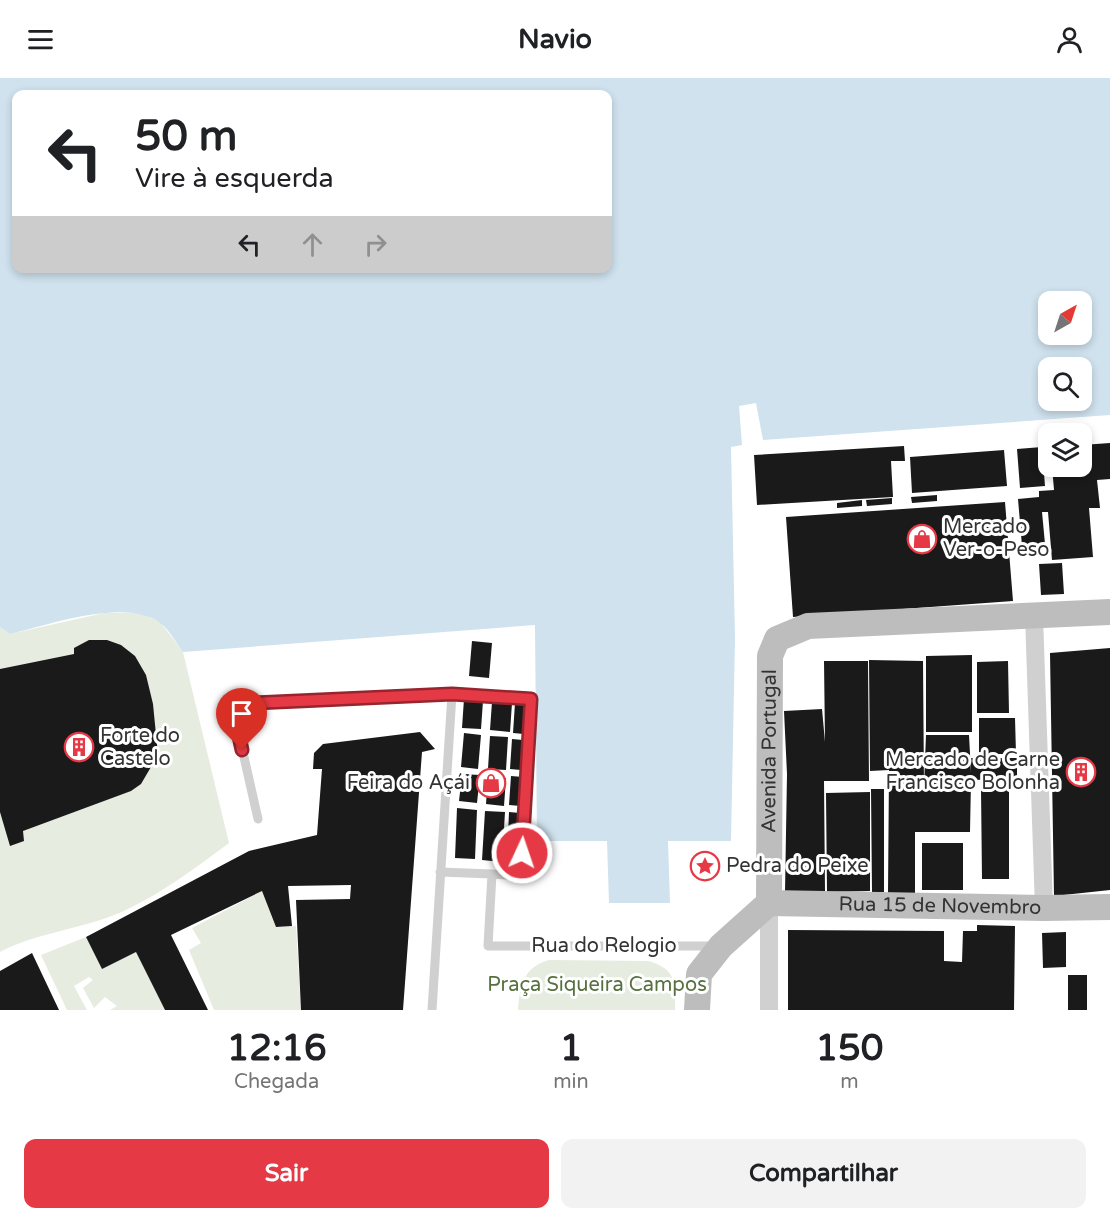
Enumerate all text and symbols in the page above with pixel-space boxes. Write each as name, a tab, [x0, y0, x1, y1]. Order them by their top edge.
icon: menu	[24, 23, 57, 56]
text: Navio	[518, 23, 592, 56]
icon: person	[1053, 23, 1086, 56]
text: 50 m	[135, 111, 237, 162]
icon: left	[36, 114, 114, 192]
text: Vire à esquerda	[135, 162, 334, 195]
icon: left	[233, 228, 266, 261]
icon: ahead	[296, 228, 329, 261]
icon: right	[359, 228, 392, 261]
north arrow	[1038, 291, 1092, 345]
map controls	[1038, 291, 1092, 477]
button: search	[1038, 357, 1092, 411]
button: layers	[1038, 423, 1092, 477]
place label: Mercado Ver-o-Peso	[943, 515, 1049, 562]
shop icon: Mercado Ver-o-Peso	[906, 523, 938, 555]
street label: Avenida Portugal	[757, 669, 782, 833]
pin	[216, 688, 267, 750]
icon: arrive	[225, 697, 258, 730]
place label: Forte do Castelo	[100, 724, 180, 771]
building icon: Forte do Castelo	[63, 731, 95, 763]
place label: Mercado de Carne Francisco Bolonha	[885, 748, 1060, 795]
building icon: Mercado de Carne Francisco Bolonha	[1065, 756, 1097, 788]
shop icon: Feira do Açái	[475, 767, 507, 799]
place label: Feira do Açái	[347, 771, 470, 795]
position arrow	[490, 821, 554, 885]
place icon: Pedra do Peixe	[689, 850, 721, 882]
place label: Pedra do Peixe	[726, 854, 869, 878]
street label: Rua 15 de Novembro	[839, 892, 1041, 920]
street label: Rua do Relogio	[531, 934, 677, 958]
park label: Praça Siqueira Campos	[487, 973, 707, 997]
text: 12:16	[227, 1027, 327, 1070]
text: 1	[560, 1027, 582, 1070]
text: 150	[815, 1027, 883, 1070]
text: Chegada	[234, 1070, 319, 1094]
text: min	[553, 1070, 589, 1094]
text: m	[840, 1070, 859, 1094]
button: Sair	[24, 1139, 549, 1208]
button: Compartilhar	[561, 1139, 1086, 1208]

